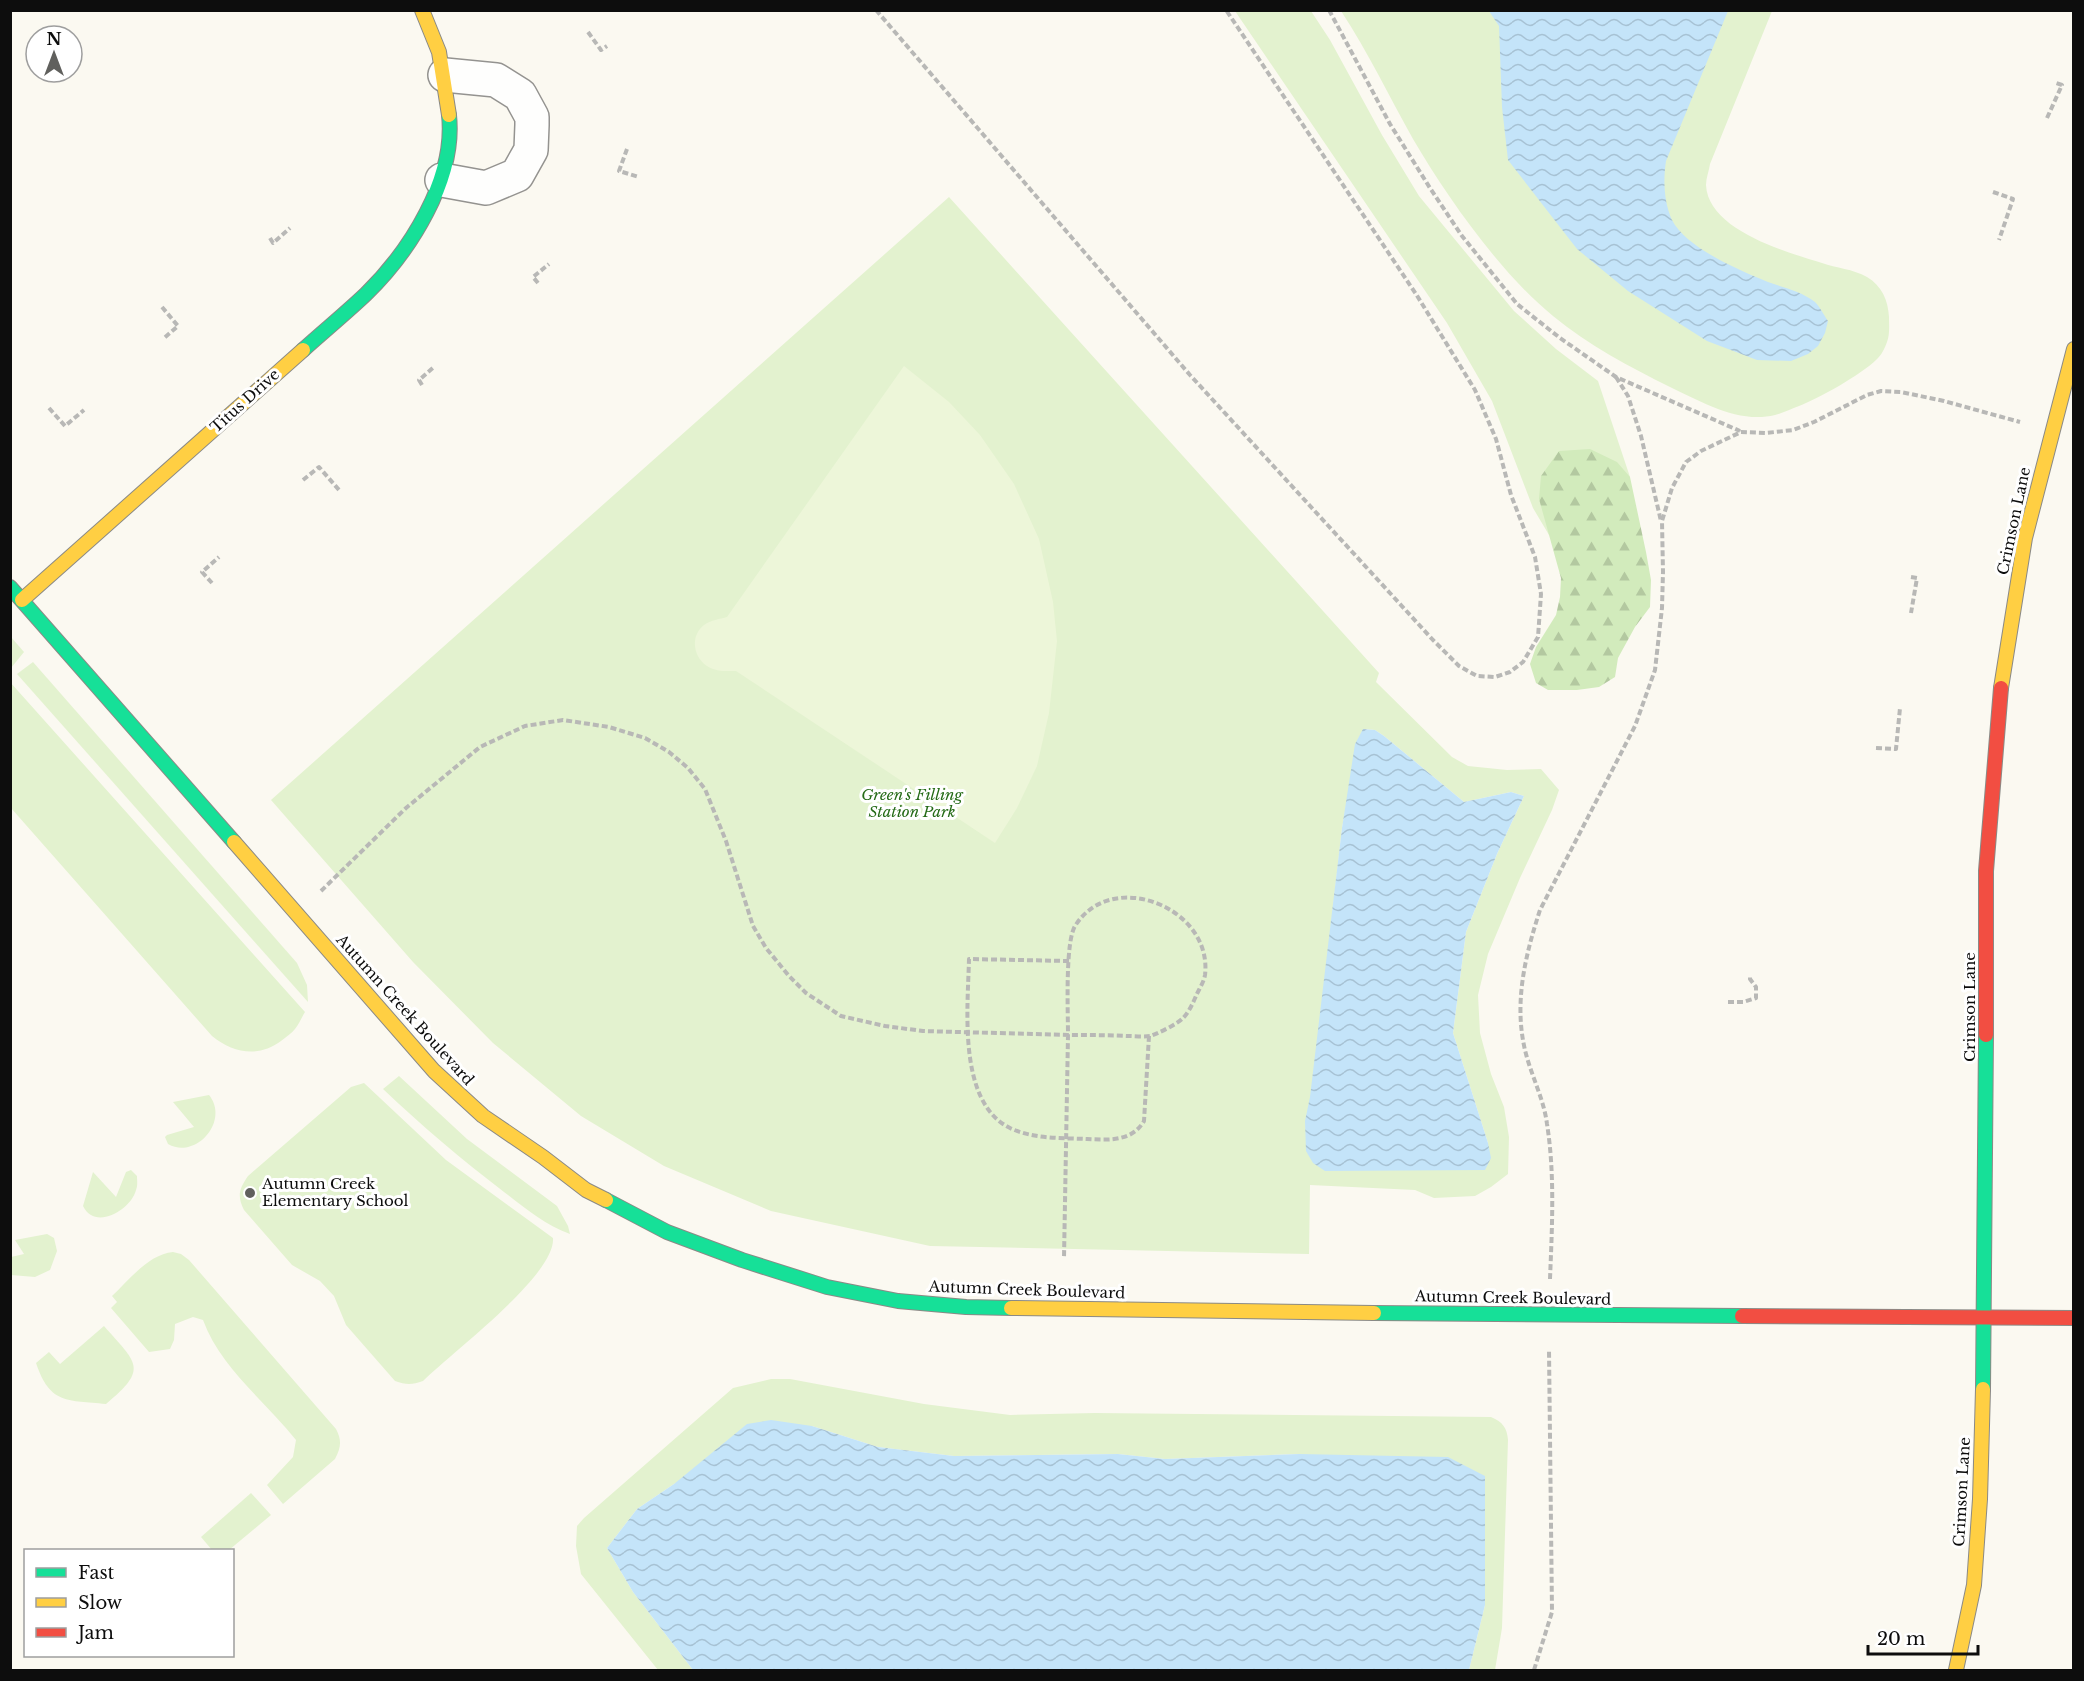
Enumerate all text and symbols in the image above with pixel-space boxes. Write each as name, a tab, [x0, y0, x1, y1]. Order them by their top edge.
north arrow	[24, 24, 84, 84]
text: N	[46, 29, 62, 49]
street label: Titus Drive	[206, 365, 283, 437]
street label: Crimson Lane	[1993, 465, 2034, 577]
park label: Green's Filling Station Park	[861, 785, 964, 821]
street label: Autumn Creek Boulevard	[332, 930, 478, 1089]
street label: Crimson Lane	[1960, 952, 1979, 1062]
place label: Autumn Creek Elementary School	[261, 1174, 409, 1210]
marker: Autumn Creek Elementary School	[243, 1186, 257, 1200]
street label: Autumn Creek Boulevard	[927, 1277, 1126, 1302]
street label: Autumn Creek Boulevard	[1414, 1286, 1611, 1309]
street label: Crimson Lane	[1949, 1437, 1974, 1547]
legend	[24, 1549, 234, 1657]
text: Fast	[78, 1562, 115, 1584]
text: Slow	[78, 1592, 123, 1614]
scale bar	[1868, 1618, 1978, 1656]
text: Jam	[76, 1622, 114, 1644]
text: 20 m	[1877, 1628, 1925, 1650]

